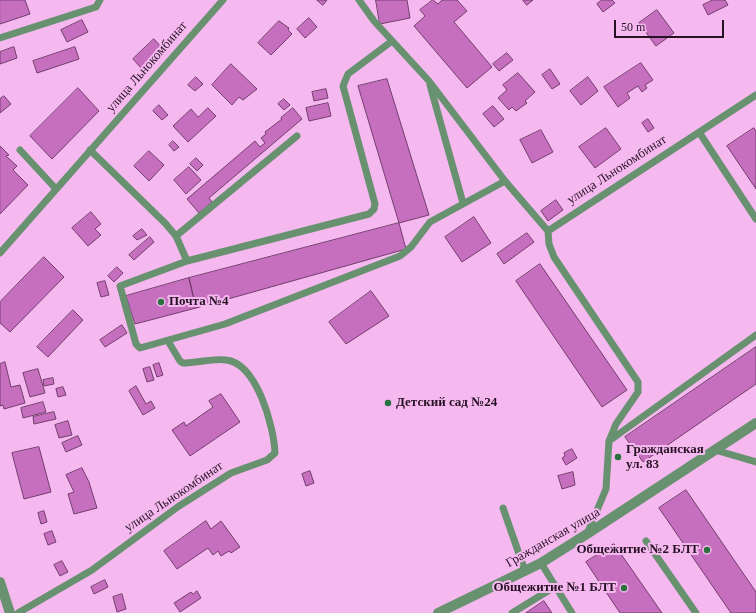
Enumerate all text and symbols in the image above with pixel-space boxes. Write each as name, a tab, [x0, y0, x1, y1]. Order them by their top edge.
scale bar	[616, 12, 726, 38]
street label: улица Льнокомбинат	[103, 18, 191, 116]
text: 50 m	[621, 20, 645, 34]
street label: улица Льнокомбинат	[564, 132, 670, 208]
place label: Почта №4	[169, 294, 228, 310]
marker: Почта №4	[156, 297, 166, 307]
place label: Детский сад №24	[396, 395, 497, 411]
marker: Детский сад №24	[383, 398, 393, 408]
place label: Гражданская ул. 83	[626, 442, 704, 473]
marker: Гражданская ул. 83	[613, 452, 623, 462]
street label: улица Льнокомбинат	[122, 458, 226, 536]
street label: Гражданская улица	[503, 505, 603, 571]
place label: Общежитие №2 БЛТ	[576, 542, 699, 558]
marker: Общежитие №2 БЛТ	[702, 545, 712, 555]
place label: Общежитие №1 БЛТ	[493, 580, 616, 596]
marker: Общежитие №1 БЛТ	[619, 583, 629, 593]

